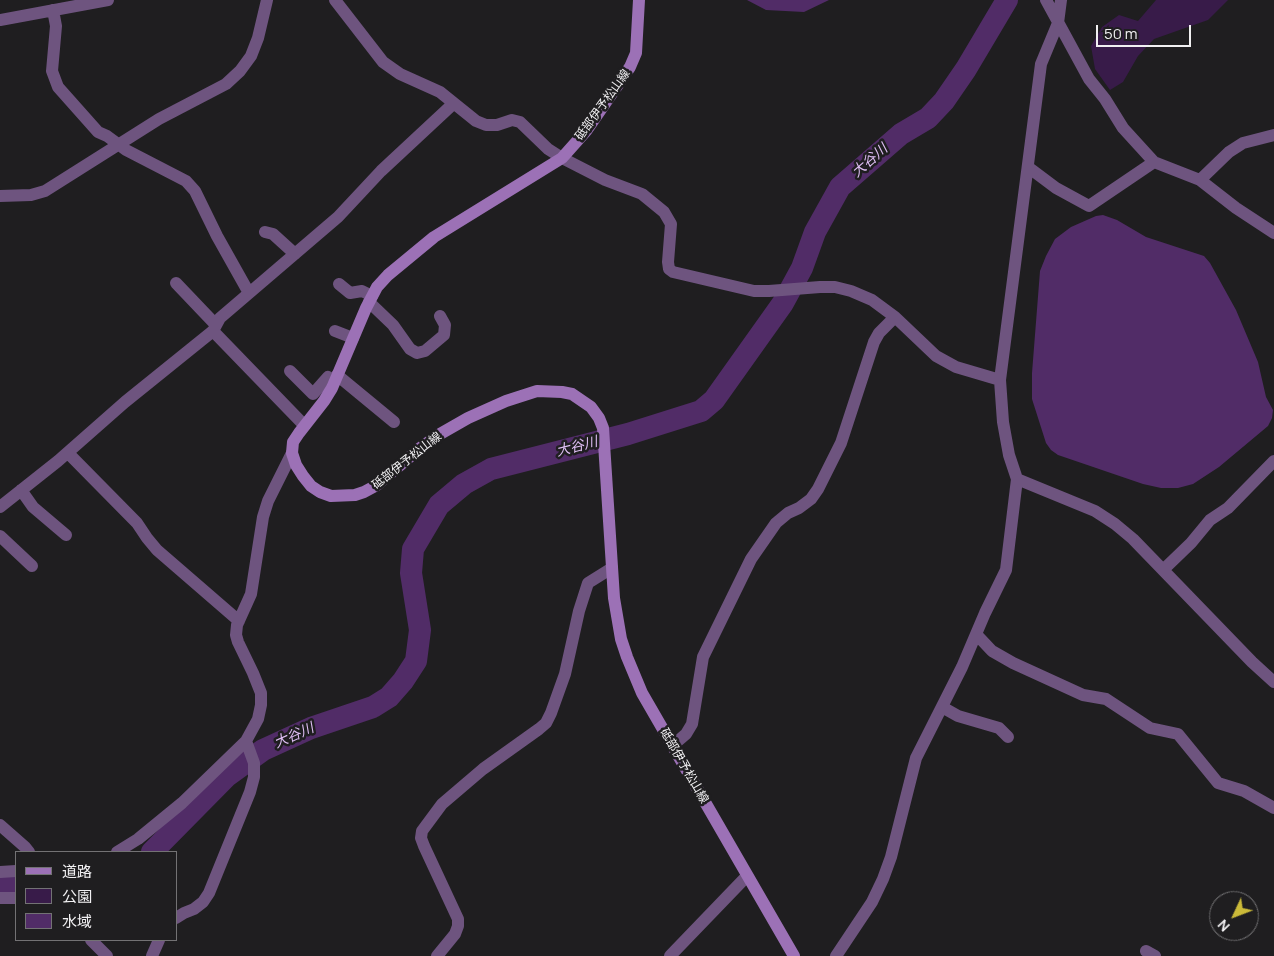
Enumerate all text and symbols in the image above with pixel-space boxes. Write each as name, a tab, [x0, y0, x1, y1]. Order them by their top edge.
scale bar	[1099, 15, 1194, 47]
text: 50 m	[1104, 23, 1138, 44]
street label: 砥部伊予松山線	[572, 67, 634, 143]
water label: 大谷川	[849, 141, 891, 181]
street label: 砥部伊予松山線	[369, 429, 445, 493]
water label: 大谷川	[555, 434, 599, 460]
water label: 大谷川	[271, 720, 317, 752]
street label: 砥部伊予松山線	[657, 726, 711, 806]
legend	[15, 851, 178, 941]
text: 道路	[62, 861, 92, 882]
text: 公園	[62, 886, 92, 907]
north arrow	[1209, 891, 1259, 941]
text: 水域	[62, 911, 92, 932]
text: N	[1213, 916, 1234, 936]

